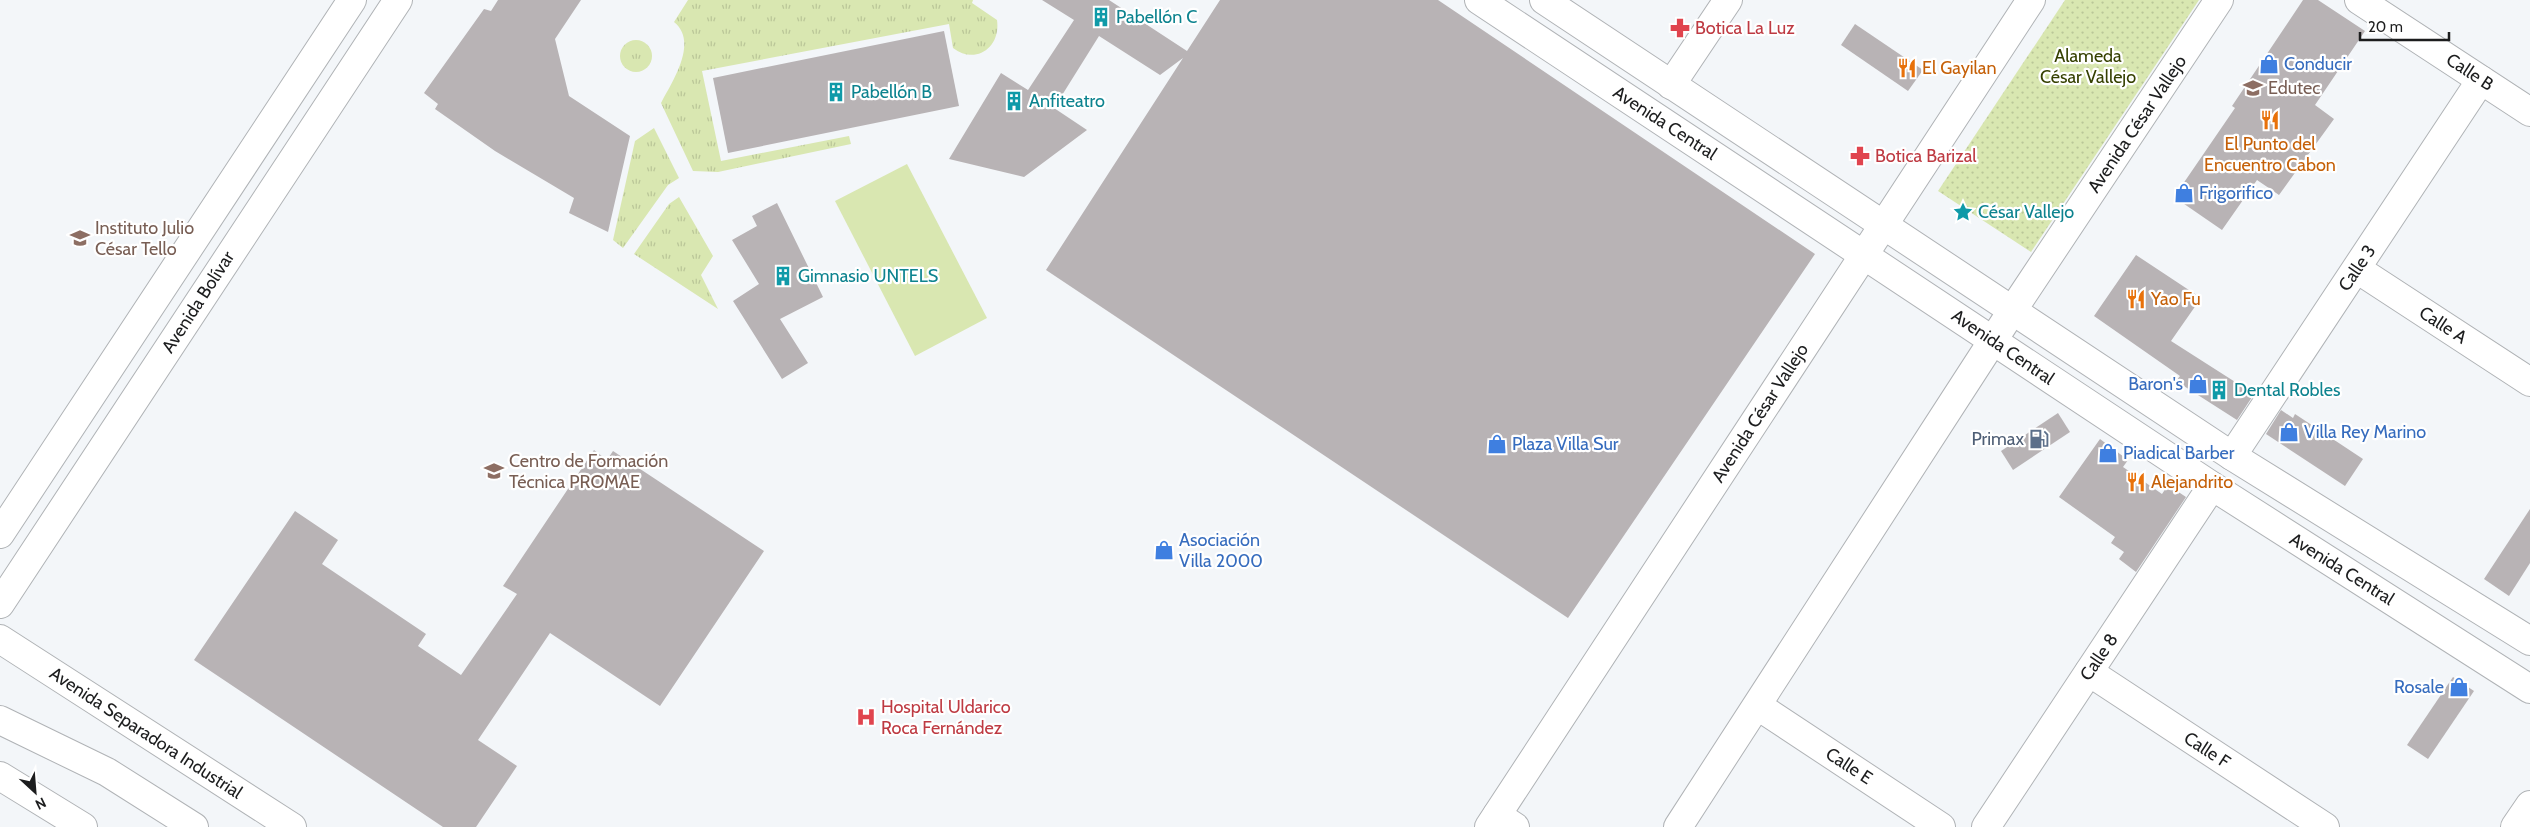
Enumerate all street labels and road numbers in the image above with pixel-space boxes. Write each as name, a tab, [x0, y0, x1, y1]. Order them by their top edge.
street label: Calle B	[2442, 49, 2498, 96]
street label: Avenida César Vallejo	[2083, 51, 2191, 197]
street label: Avenida Central	[1609, 81, 1722, 165]
street label: Calle 3	[2334, 241, 2380, 295]
street label: Avenida Bolívar	[157, 247, 239, 357]
street label: Calle A	[2415, 301, 2471, 349]
street label: Avenida Central	[1947, 304, 2059, 390]
street label: Avenida César Vallejo	[1707, 339, 1813, 487]
street label: Avenida Central	[2286, 528, 2399, 610]
street label: Calle 8	[2075, 629, 2123, 685]
street label: Avenida Separadora Industrial	[45, 662, 247, 804]
street label: Calle F	[2180, 727, 2235, 773]
street label: Calle E	[1821, 743, 1877, 789]

